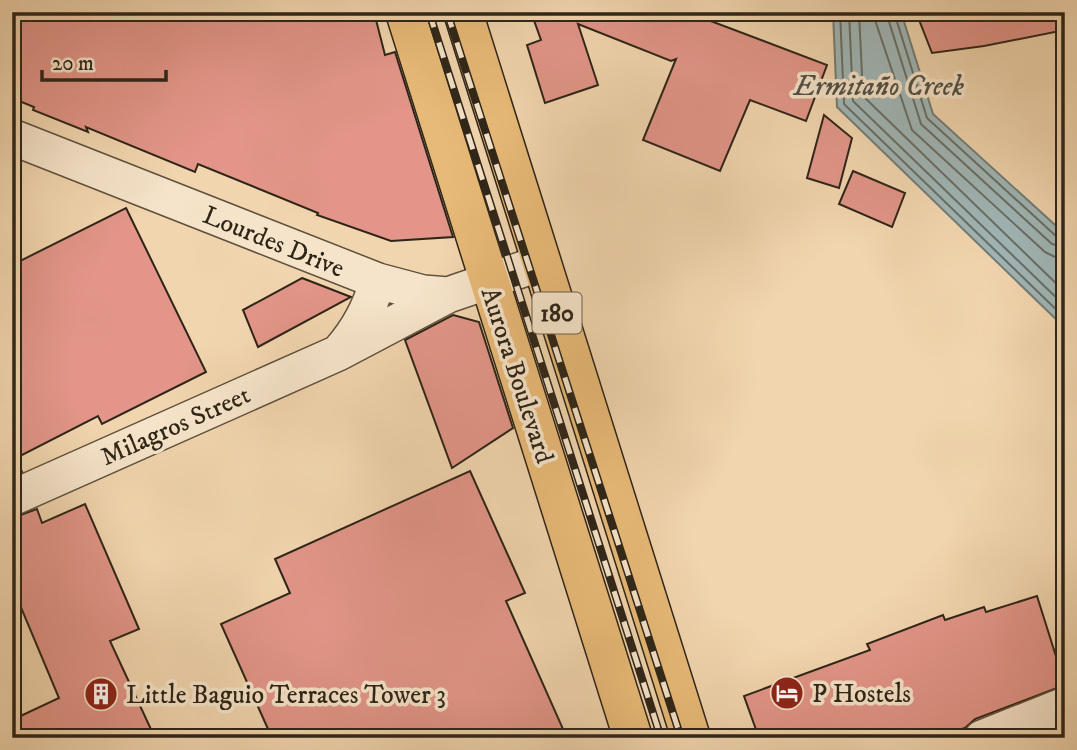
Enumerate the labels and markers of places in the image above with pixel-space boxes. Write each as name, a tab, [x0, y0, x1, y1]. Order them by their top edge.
hotel icon: P Hostels	[768, 674, 806, 712]
building icon: Little Baguio Terraces Tower 3	[82, 675, 120, 713]
place label: P Hostels	[812, 678, 911, 711]
place label: Little Baguio Terraces Tower 3	[126, 679, 446, 712]

